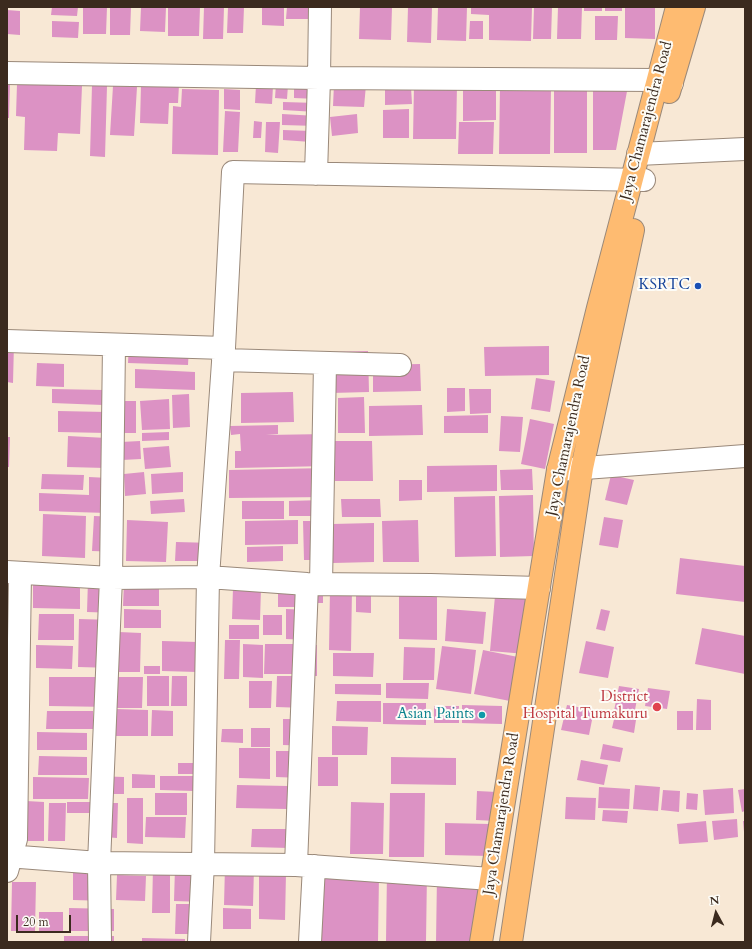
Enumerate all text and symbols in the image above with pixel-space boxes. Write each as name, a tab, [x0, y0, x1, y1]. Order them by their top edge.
street label: Jaya Chamarajendra Road	[617, 40, 677, 202]
place label: KSRTC	[638, 277, 690, 295]
marker: KSRTC	[693, 281, 703, 291]
street label: Jaya Chamarajendra Road	[543, 354, 595, 518]
place label: District Hospital Tumakuru	[523, 689, 648, 724]
marker: District Hospital Tumakuru	[651, 701, 663, 713]
place label: Asian Paints	[397, 706, 474, 724]
marker: Asian Paints	[477, 710, 487, 720]
street label: Jaya Chamarajendra Road	[480, 732, 524, 896]
north arrow	[696, 893, 736, 933]
text: N	[709, 893, 720, 909]
scale bar	[18, 907, 73, 933]
text: 20 m	[23, 914, 49, 930]

